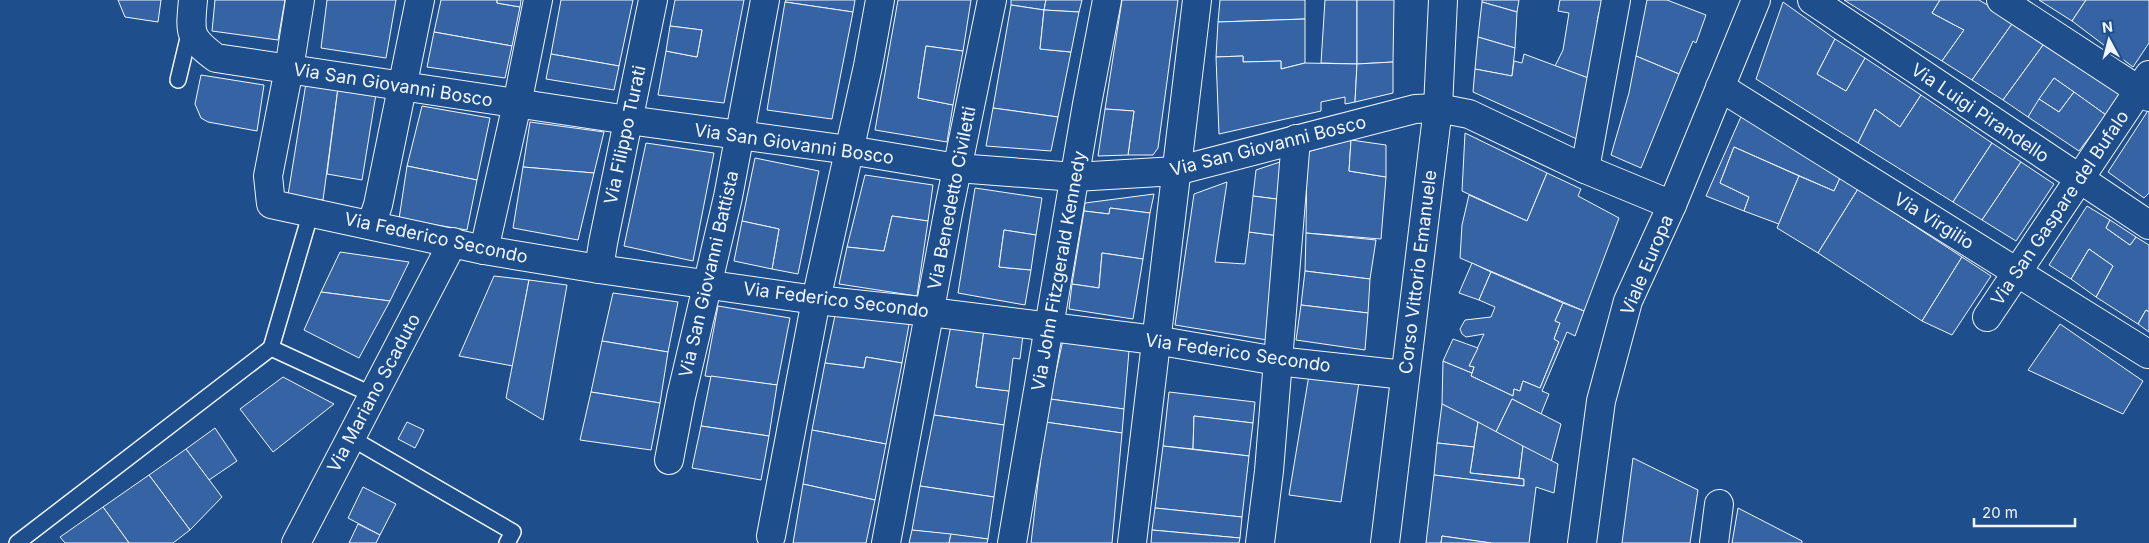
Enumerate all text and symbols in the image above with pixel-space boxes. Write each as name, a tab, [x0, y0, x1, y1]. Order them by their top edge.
north arrow	[2084, 15, 2134, 65]
text: N	[2101, 18, 2114, 36]
street label: Via San Giovanni Bosco	[292, 58, 494, 111]
street label: Via Luigi Pirandello	[1907, 59, 2053, 167]
street label: Via Filippo Turati	[600, 63, 650, 206]
street label: Via Benedetto Civiletti	[923, 104, 980, 291]
street label: Via San Gaspare del Bufalo	[1986, 106, 2133, 309]
street label: Via San Giovanni Bosco	[1168, 111, 1368, 180]
street label: Via San Giovanni Bosco	[693, 119, 895, 168]
street label: Via John Fitzgerald Kennedy	[1027, 149, 1090, 393]
street label: Via San Giovanni Battista	[674, 168, 743, 379]
street label: Corso Vittorio Emanuele	[1395, 169, 1440, 375]
street label: Via Virgilio	[1890, 188, 1978, 253]
street label: Via Federico Secondo	[342, 208, 530, 267]
street label: Viale Europa	[1616, 212, 1677, 318]
street label: Via Federico Secondo	[742, 278, 930, 321]
street label: Via Mariano Scaduto	[323, 310, 424, 476]
street label: Via Federico Secondo	[1144, 329, 1332, 376]
scale bar	[1974, 496, 2075, 528]
text: 20 m	[1982, 503, 2018, 522]

